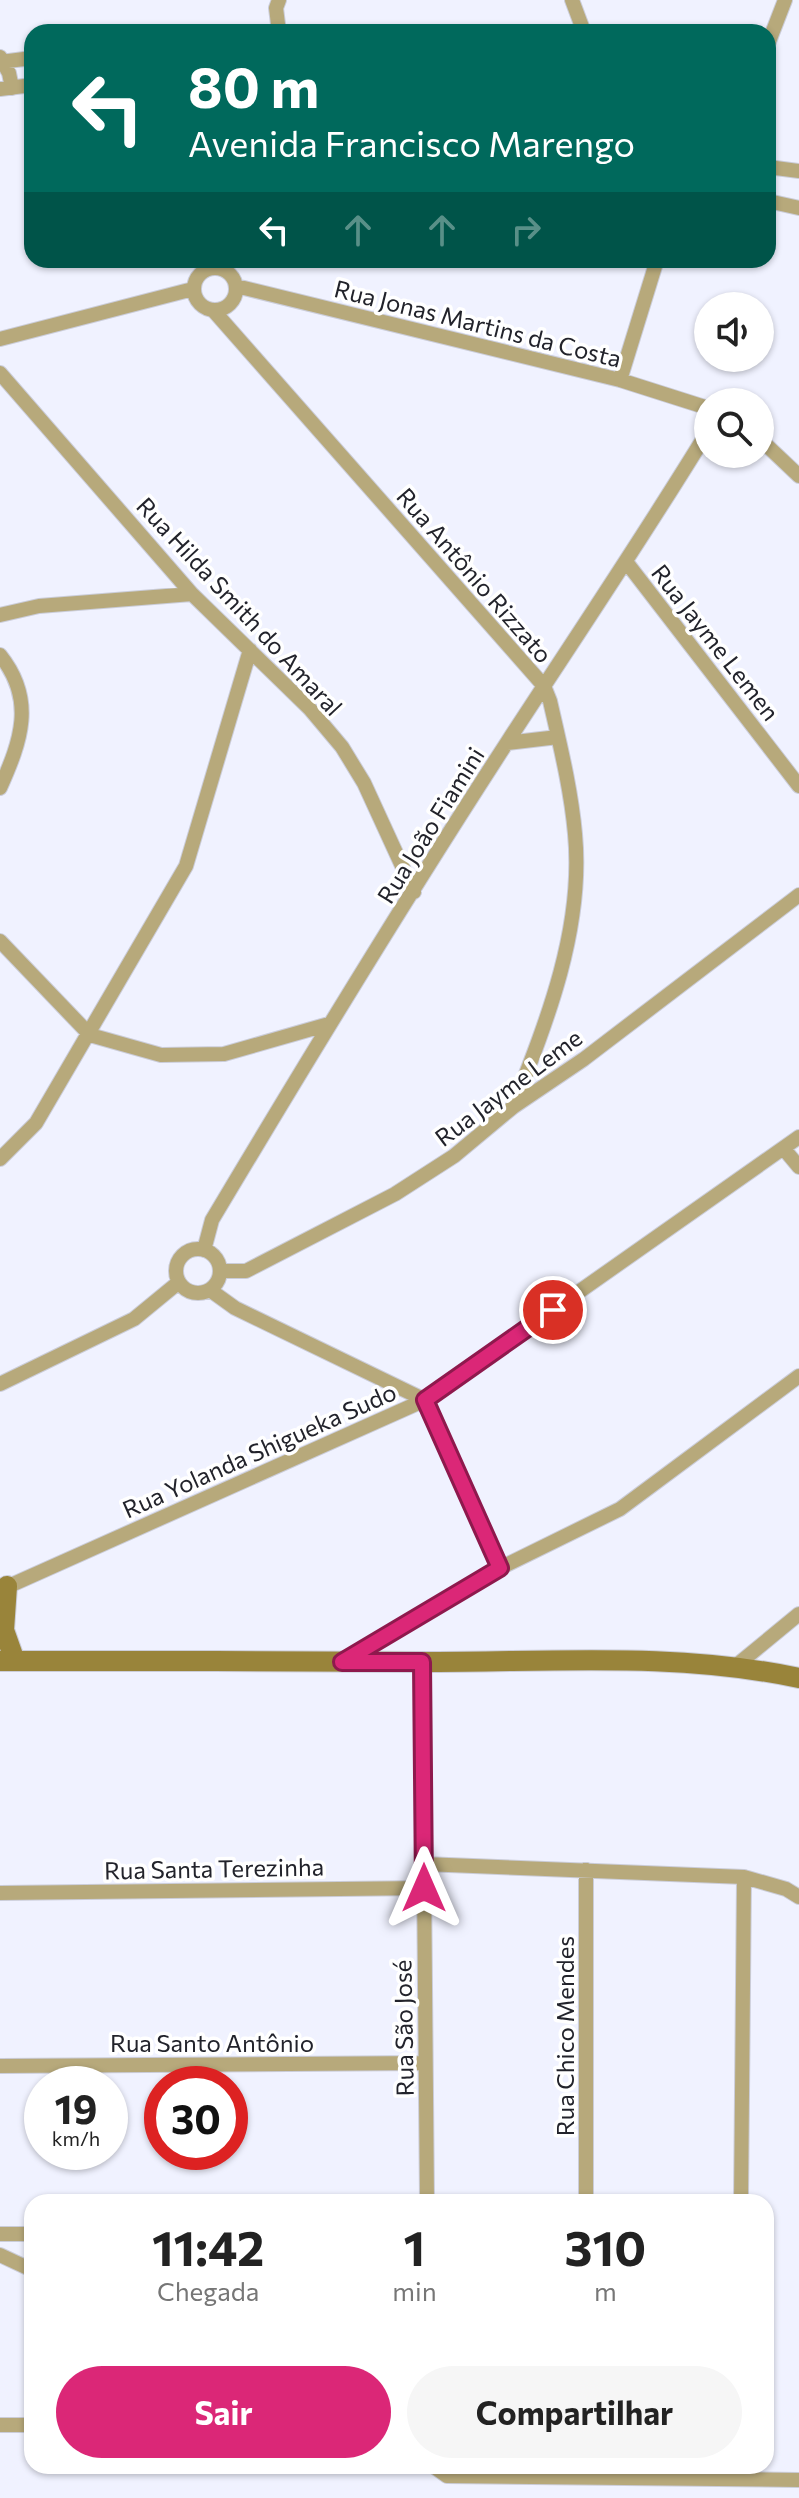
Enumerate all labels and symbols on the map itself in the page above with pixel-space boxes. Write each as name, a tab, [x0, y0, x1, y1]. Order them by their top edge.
street label: Rua Jonas Martins da Costa	[332, 273, 624, 373]
street label: Rua Antônio Rizzato	[391, 482, 559, 668]
street label: Rua Hilda Smith do Amaral	[131, 491, 349, 721]
street label: Rua Jayme Lemen	[646, 558, 786, 726]
street label: Rua João Fiamini	[370, 742, 490, 908]
street label: Rua Jayme Leme	[429, 1022, 587, 1152]
pin	[519, 1276, 587, 1344]
street label: Rua Yolanda Shigueka Sudo	[118, 1376, 400, 1524]
position arrow	[382, 1846, 466, 1930]
street label: Rua Santa Terezinha	[104, 1852, 324, 1884]
street label: Rua Chico Mendes	[550, 1936, 579, 2136]
street label: Rua São José	[387, 1959, 419, 2097]
street label: Rua Santo Antônio	[110, 2028, 314, 2057]
speed limit sign: 30	[144, 2066, 248, 2170]

